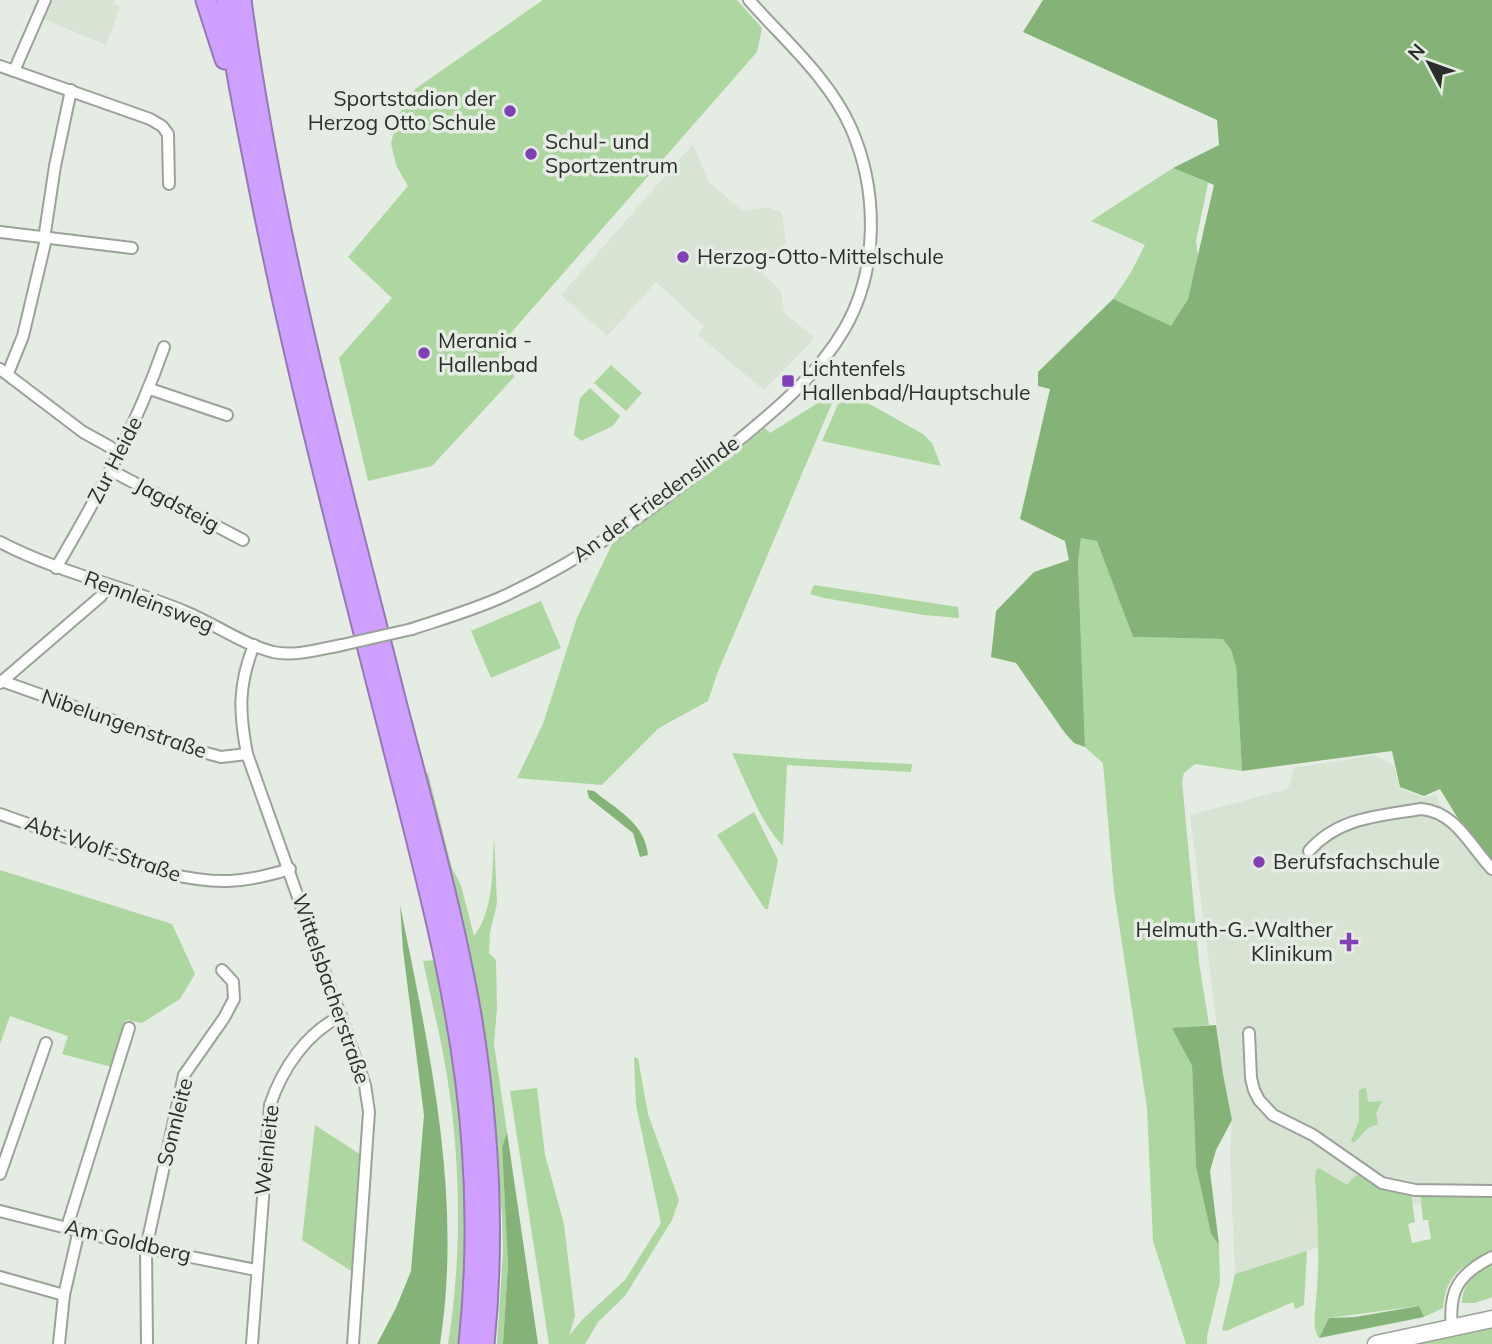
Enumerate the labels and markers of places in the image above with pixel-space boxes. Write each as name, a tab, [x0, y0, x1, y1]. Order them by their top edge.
place label: Sportstadion der Herzog Otto Schule	[308, 85, 496, 135]
marker: Sportstadion der Herzog Otto Schule	[502, 103, 518, 119]
place label: Schul- und Sportzentrum	[545, 128, 678, 178]
marker: Schul- und Sportzentrum	[523, 146, 539, 162]
place label: Herzog-Otto-Mittelschule	[697, 243, 944, 269]
marker: Herzog-Otto-Mittelschule	[675, 249, 691, 265]
place label: Merania - Hallenbad	[438, 327, 538, 377]
marker: Merania - Hallenbad	[416, 345, 432, 361]
place label: Lichtenfels Hallenbad/Hauptschule	[802, 355, 1031, 405]
marker: Lichtenfels Hallenbad/Hauptschule	[780, 373, 796, 389]
place label: Berufsfachschule	[1273, 848, 1440, 874]
marker: Berufsfachschule	[1251, 854, 1267, 870]
place label: Helmuth-G.-Walther Klinikum	[1136, 916, 1333, 966]
marker: Helmuth-G.-Walther Klinikum	[1339, 932, 1359, 952]

